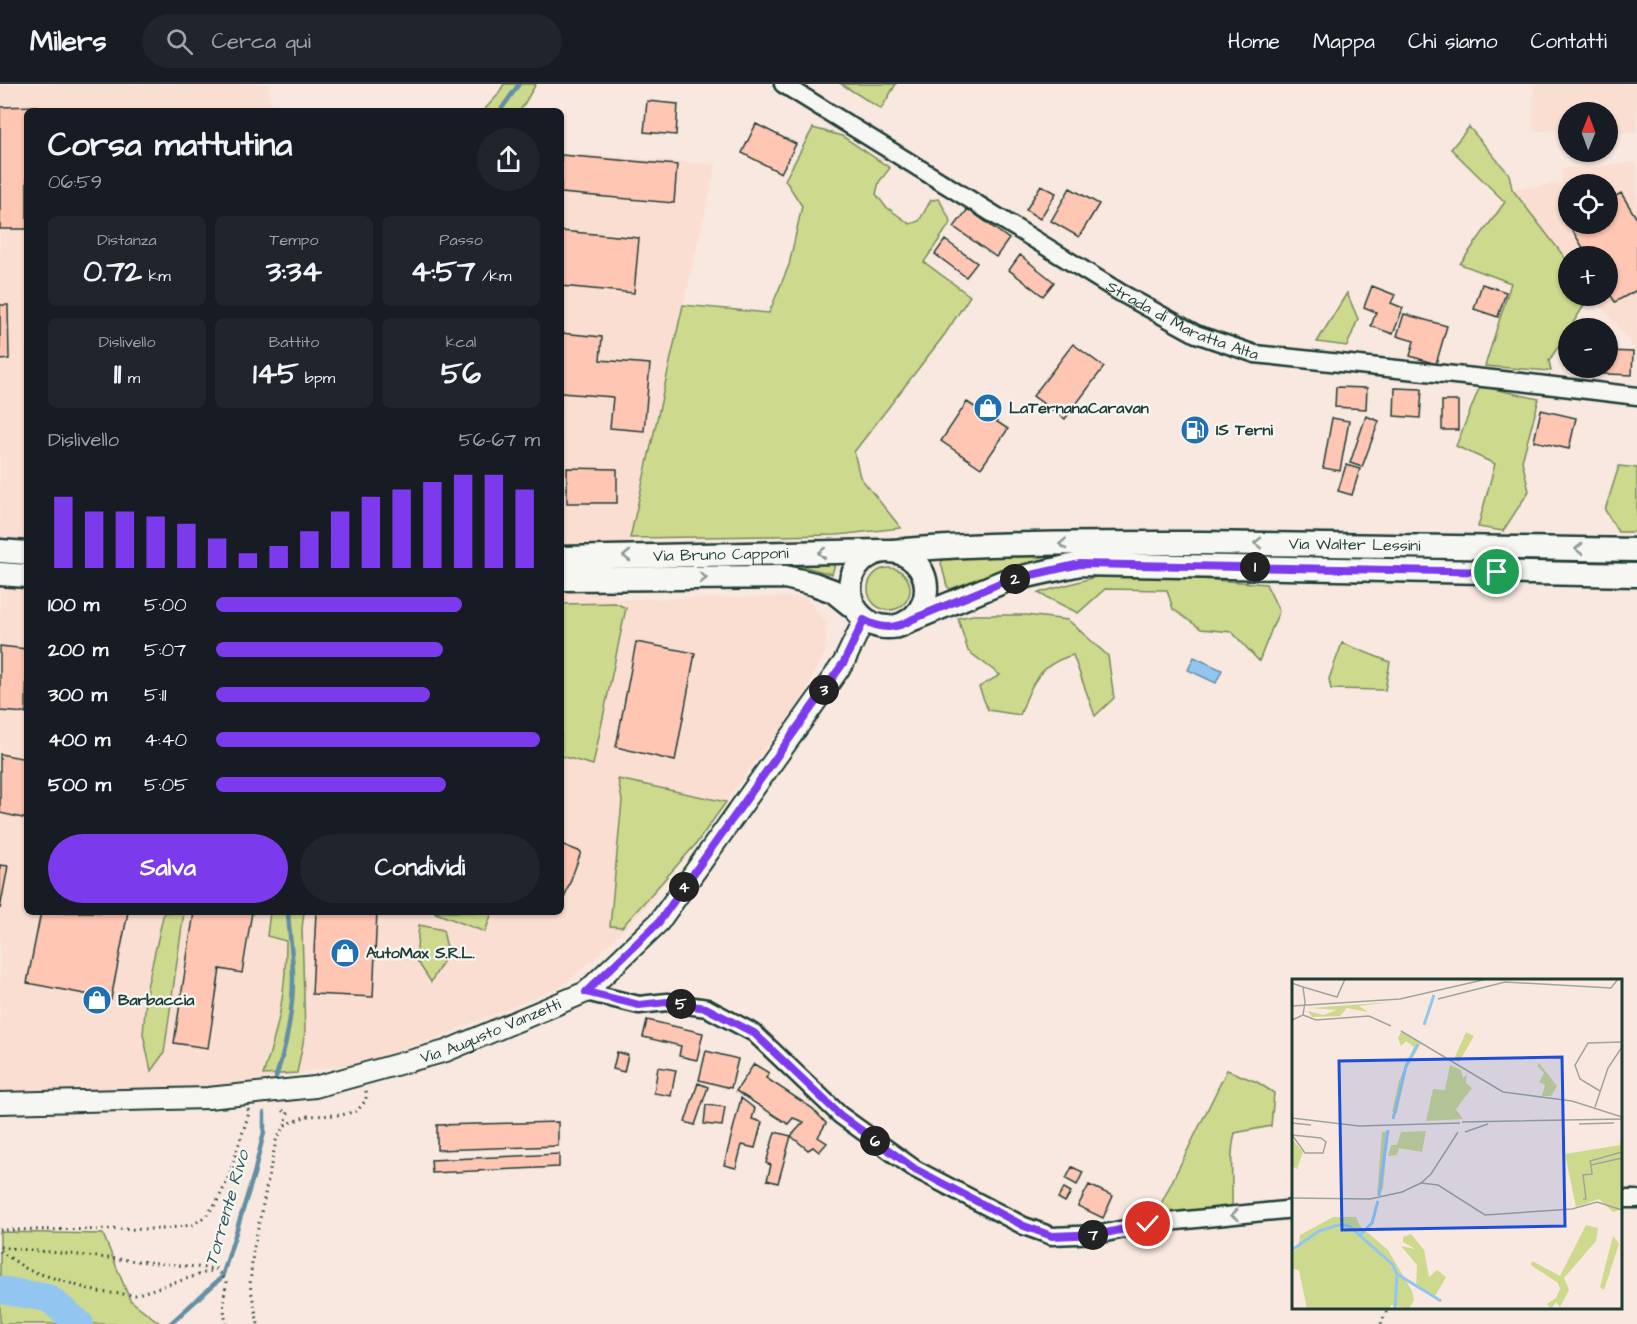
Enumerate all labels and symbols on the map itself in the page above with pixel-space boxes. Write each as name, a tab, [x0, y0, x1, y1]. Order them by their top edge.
north arrow	[1558, 102, 1618, 162]
street label: Strada di Maratta Alta	[1102, 275, 1262, 365]
shop icon: LaTernanaCaravan	[972, 392, 1004, 424]
place label: LaTernanaCaravan	[1009, 397, 1149, 419]
fuel station icon: IS Terni	[1179, 414, 1211, 446]
place label: IS Terni	[1216, 419, 1274, 441]
street label: Via Walter Lessini	[1289, 533, 1421, 557]
one-way arrow	[1058, 537, 1067, 550]
one-way arrow	[1253, 537, 1262, 549]
street label: Via Bruno Capponi	[653, 542, 789, 567]
one-way arrow	[1574, 543, 1583, 555]
one-way arrow	[818, 546, 827, 559]
pin	[1471, 546, 1522, 597]
one-way arrow	[623, 550, 632, 563]
pin: 1	[1240, 552, 1270, 582]
pin: 2	[1000, 564, 1030, 594]
one-way arrow	[699, 572, 708, 585]
pin: 3	[809, 675, 839, 705]
pin: 4	[669, 872, 699, 902]
shop icon: AutoMax S.R.L.	[329, 937, 361, 969]
place label: AutoMax S.R.L.	[366, 942, 475, 964]
inset map	[1292, 979, 1622, 1309]
shop icon: Barbaccia	[81, 984, 113, 1016]
place label: Barbaccia	[118, 989, 195, 1011]
pin: 5	[666, 989, 696, 1019]
street label: Via Augusto Vanzetti	[418, 993, 565, 1069]
pin: 6	[860, 1126, 890, 1156]
water label: Torrente Rivo	[199, 1145, 256, 1269]
pin	[1122, 1198, 1173, 1249]
one-way arrow	[1231, 1208, 1240, 1221]
pin: 7	[1078, 1220, 1108, 1250]

